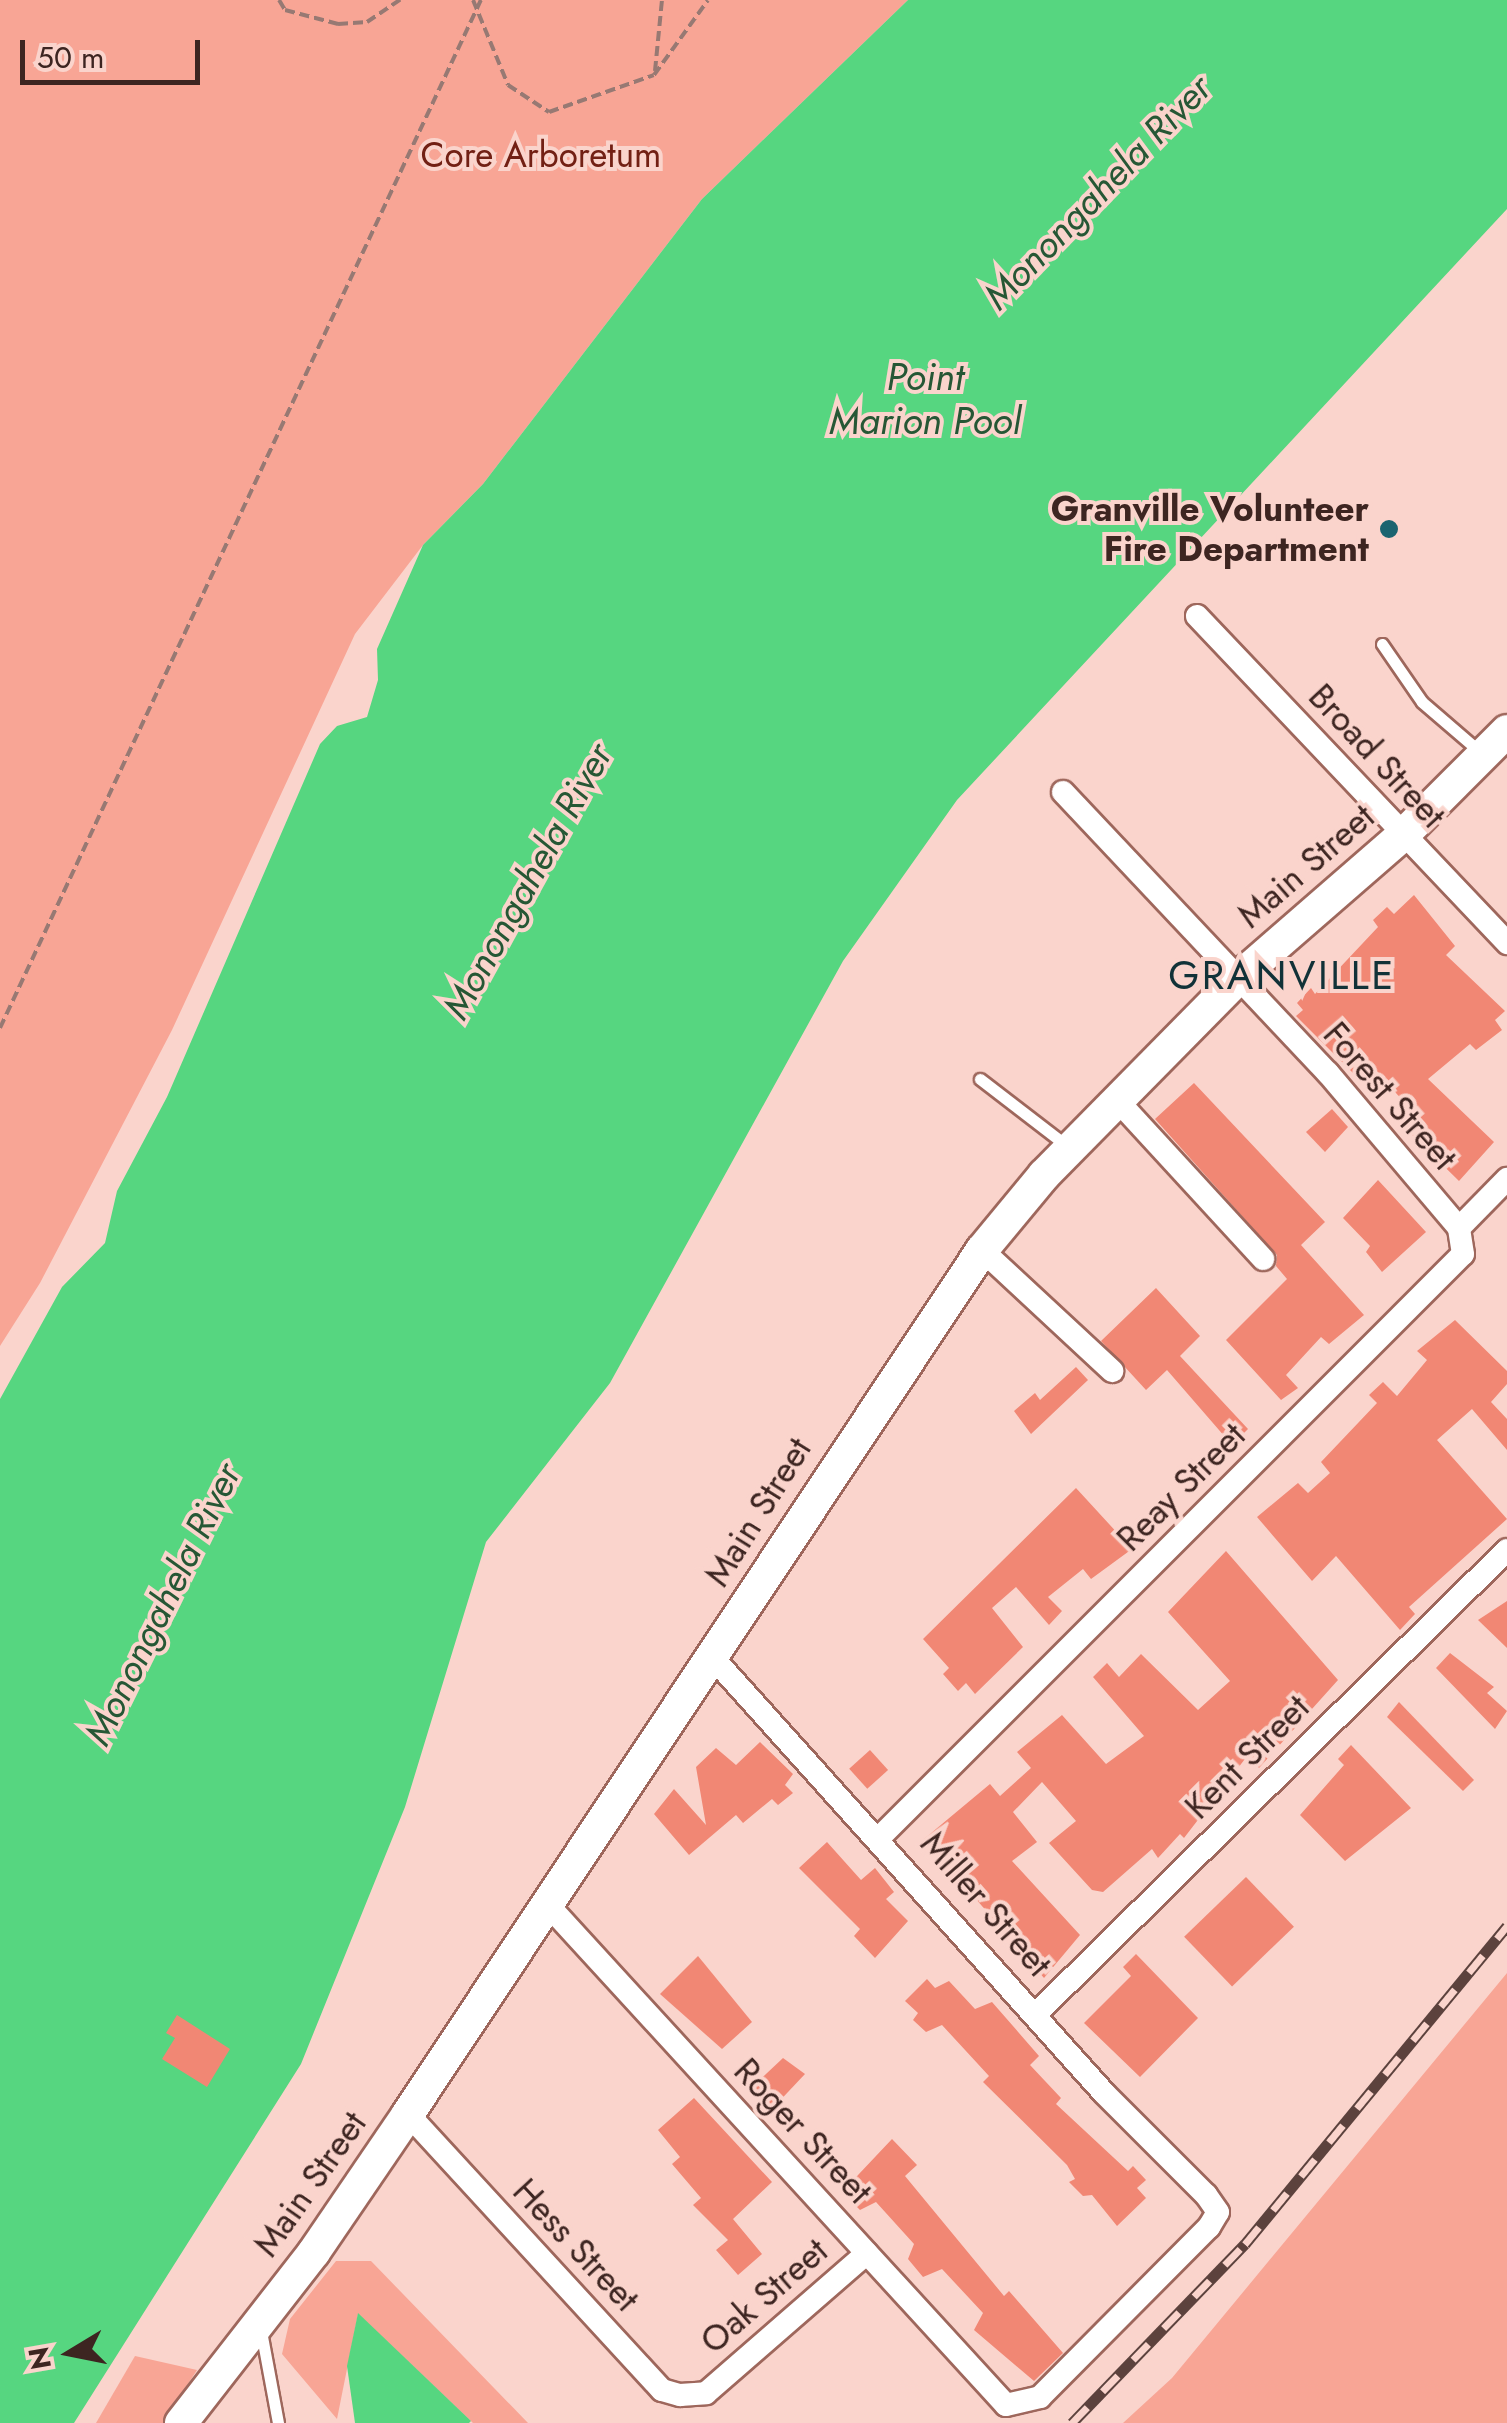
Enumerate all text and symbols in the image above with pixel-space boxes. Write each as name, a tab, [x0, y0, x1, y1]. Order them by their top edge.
scale bar	[25, 20, 205, 82]
text: 50 m	[37, 36, 104, 79]
water label: Monongahela River	[974, 66, 1220, 318]
park label: Core Arboretum	[421, 134, 661, 176]
water label: Point Marion Pool	[829, 354, 1021, 444]
place label: Granville Volunteer Fire Department	[1051, 488, 1369, 570]
marker: Granville Volunteer Fire Department	[1378, 518, 1400, 540]
street label: Broad Street	[1300, 676, 1454, 836]
water label: Monongahela River	[432, 735, 622, 1027]
street label: Main Street	[1229, 795, 1383, 937]
district label: GRANVILLE	[1168, 951, 1396, 999]
street label: Forest Street	[1315, 1014, 1465, 1178]
street label: Reay Street	[1108, 1414, 1254, 1560]
street label: Main Street	[696, 1430, 820, 1594]
water label: Monongahela River	[74, 1456, 250, 1752]
street label: Kent Street	[1176, 1686, 1318, 1828]
street label: Miller Street	[912, 1823, 1060, 1985]
street label: Roger Street	[725, 2050, 881, 2212]
street label: Main Street	[245, 2104, 375, 2264]
street label: Hess Street	[504, 2170, 648, 2320]
street label: Oak Street	[692, 2230, 836, 2362]
north arrow	[20, 2303, 120, 2403]
text: N	[18, 2344, 62, 2373]

